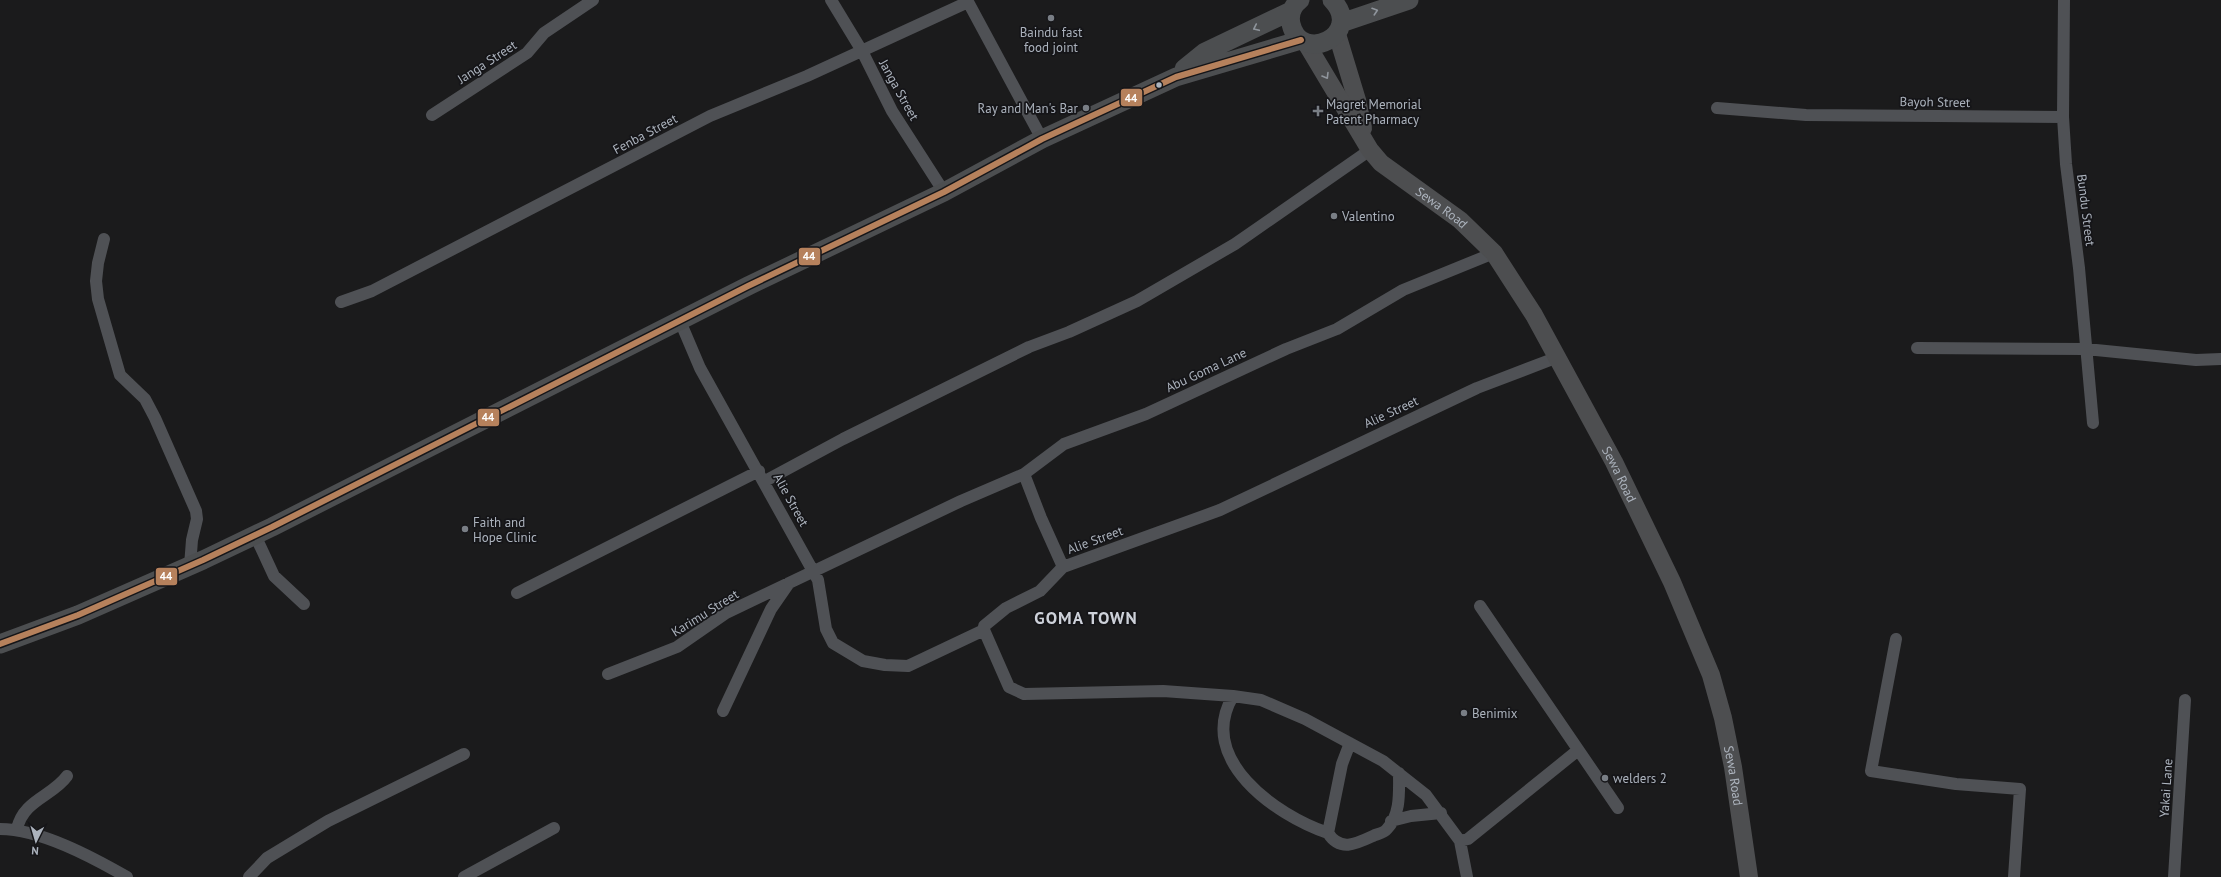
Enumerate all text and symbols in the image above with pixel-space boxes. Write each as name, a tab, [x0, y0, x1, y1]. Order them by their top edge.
one-way arrow	[1371, 7, 1378, 16]
marker: Baindu fast food joint	[1046, 13, 1056, 23]
one-way arrow	[1253, 23, 1260, 31]
place label: Baindu fast food joint	[1020, 24, 1083, 56]
street label: Janga Street	[453, 36, 520, 88]
street label: Janga Street	[875, 56, 923, 124]
one-way arrow	[1322, 72, 1329, 79]
unlabelled marker	[1154, 80, 1164, 90]
line badge: 44	[1120, 88, 1143, 107]
text: 44	[1125, 91, 1138, 105]
street label: Bayoh Street	[1899, 93, 1971, 111]
place label: Magret Memorial Patent Pharmacy	[1326, 96, 1421, 128]
place label: Ray and Man's Bar	[978, 100, 1079, 117]
marker: Ray and Man's Bar	[1081, 103, 1091, 113]
marker: Magret Memorial Patent Pharmacy	[1313, 106, 1323, 116]
street label: Fenba Street	[610, 110, 681, 158]
street label: Bundu Street	[2073, 173, 2099, 248]
street label: Sewa Road	[1413, 182, 1472, 232]
place label: Valentino	[1341, 208, 1395, 225]
marker: Valentino	[1329, 211, 1339, 221]
line badge: 44	[798, 247, 821, 266]
text: 44	[803, 249, 816, 263]
street label: Abu Goma Lane	[1163, 344, 1249, 396]
street label: Alie Street	[1361, 392, 1421, 432]
line badge: 44	[477, 408, 500, 427]
text: 44	[482, 410, 495, 424]
street label: Sewa Road	[1598, 443, 1641, 505]
street label: Alie Street	[769, 470, 813, 530]
place label: Faith and Hope Clinic	[473, 514, 537, 546]
street label: Alie Street	[1065, 522, 1126, 558]
marker: Faith and Hope Clinic	[460, 524, 470, 534]
line badge: 44	[155, 567, 178, 586]
text: 44	[160, 569, 173, 583]
street label: Karimu Street	[668, 585, 742, 640]
district label: GOMA TOWN	[1034, 607, 1138, 629]
place label: Benimix	[1472, 705, 1518, 722]
marker: Benimix	[1459, 708, 1469, 718]
street label: Sewa Road	[1720, 744, 1747, 807]
street label: Yakai Lane	[2155, 758, 2177, 818]
place label: welders 2	[1613, 770, 1667, 787]
marker: welders 2	[1600, 773, 1610, 783]
north arrow	[16, 821, 56, 861]
text: N	[31, 844, 39, 858]

